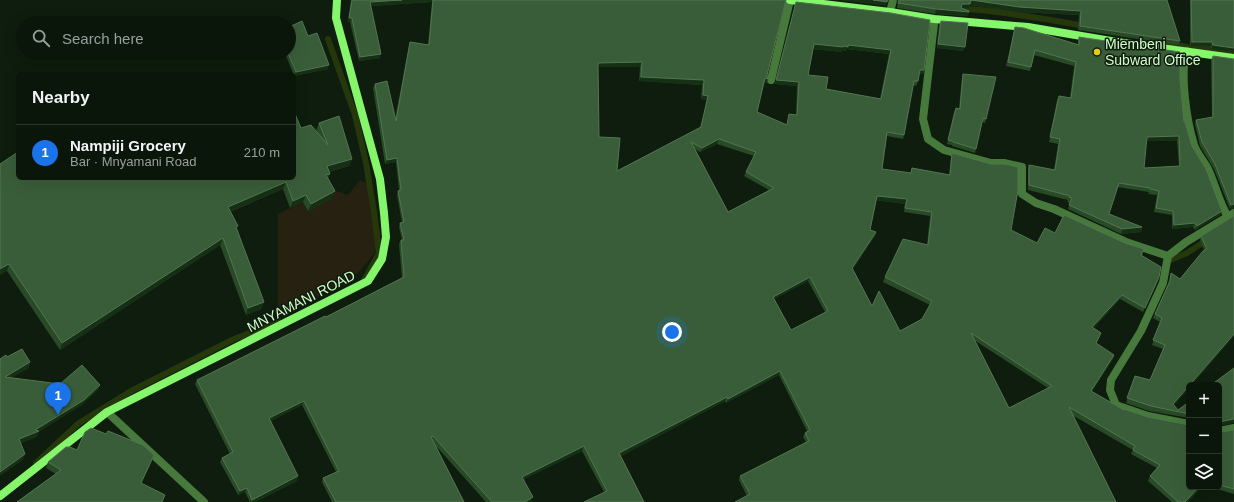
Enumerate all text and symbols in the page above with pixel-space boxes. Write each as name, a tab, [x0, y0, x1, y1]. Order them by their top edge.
search box	[16, 16, 296, 60]
icon: search	[30, 27, 52, 49]
text: Search here	[62, 30, 144, 47]
place label: Miembeni Subward Office	[1105, 36, 1201, 68]
marker: Miembeni Subward Office	[1092, 47, 1102, 57]
text: Nearby	[32, 88, 90, 107]
text: Nampiji Grocery	[70, 137, 186, 154]
text: 1	[41, 145, 49, 160]
text: 210 m	[244, 145, 280, 160]
text: Bar · Mnyamani Road	[70, 154, 196, 169]
street label: MNYAMANI ROAD	[244, 267, 358, 335]
your location	[662, 322, 682, 342]
pin: 1	[45, 382, 71, 415]
map controls	[1186, 382, 1222, 490]
button: +	[1186, 382, 1222, 418]
button: −	[1186, 418, 1222, 454]
button: layers	[1186, 454, 1222, 490]

